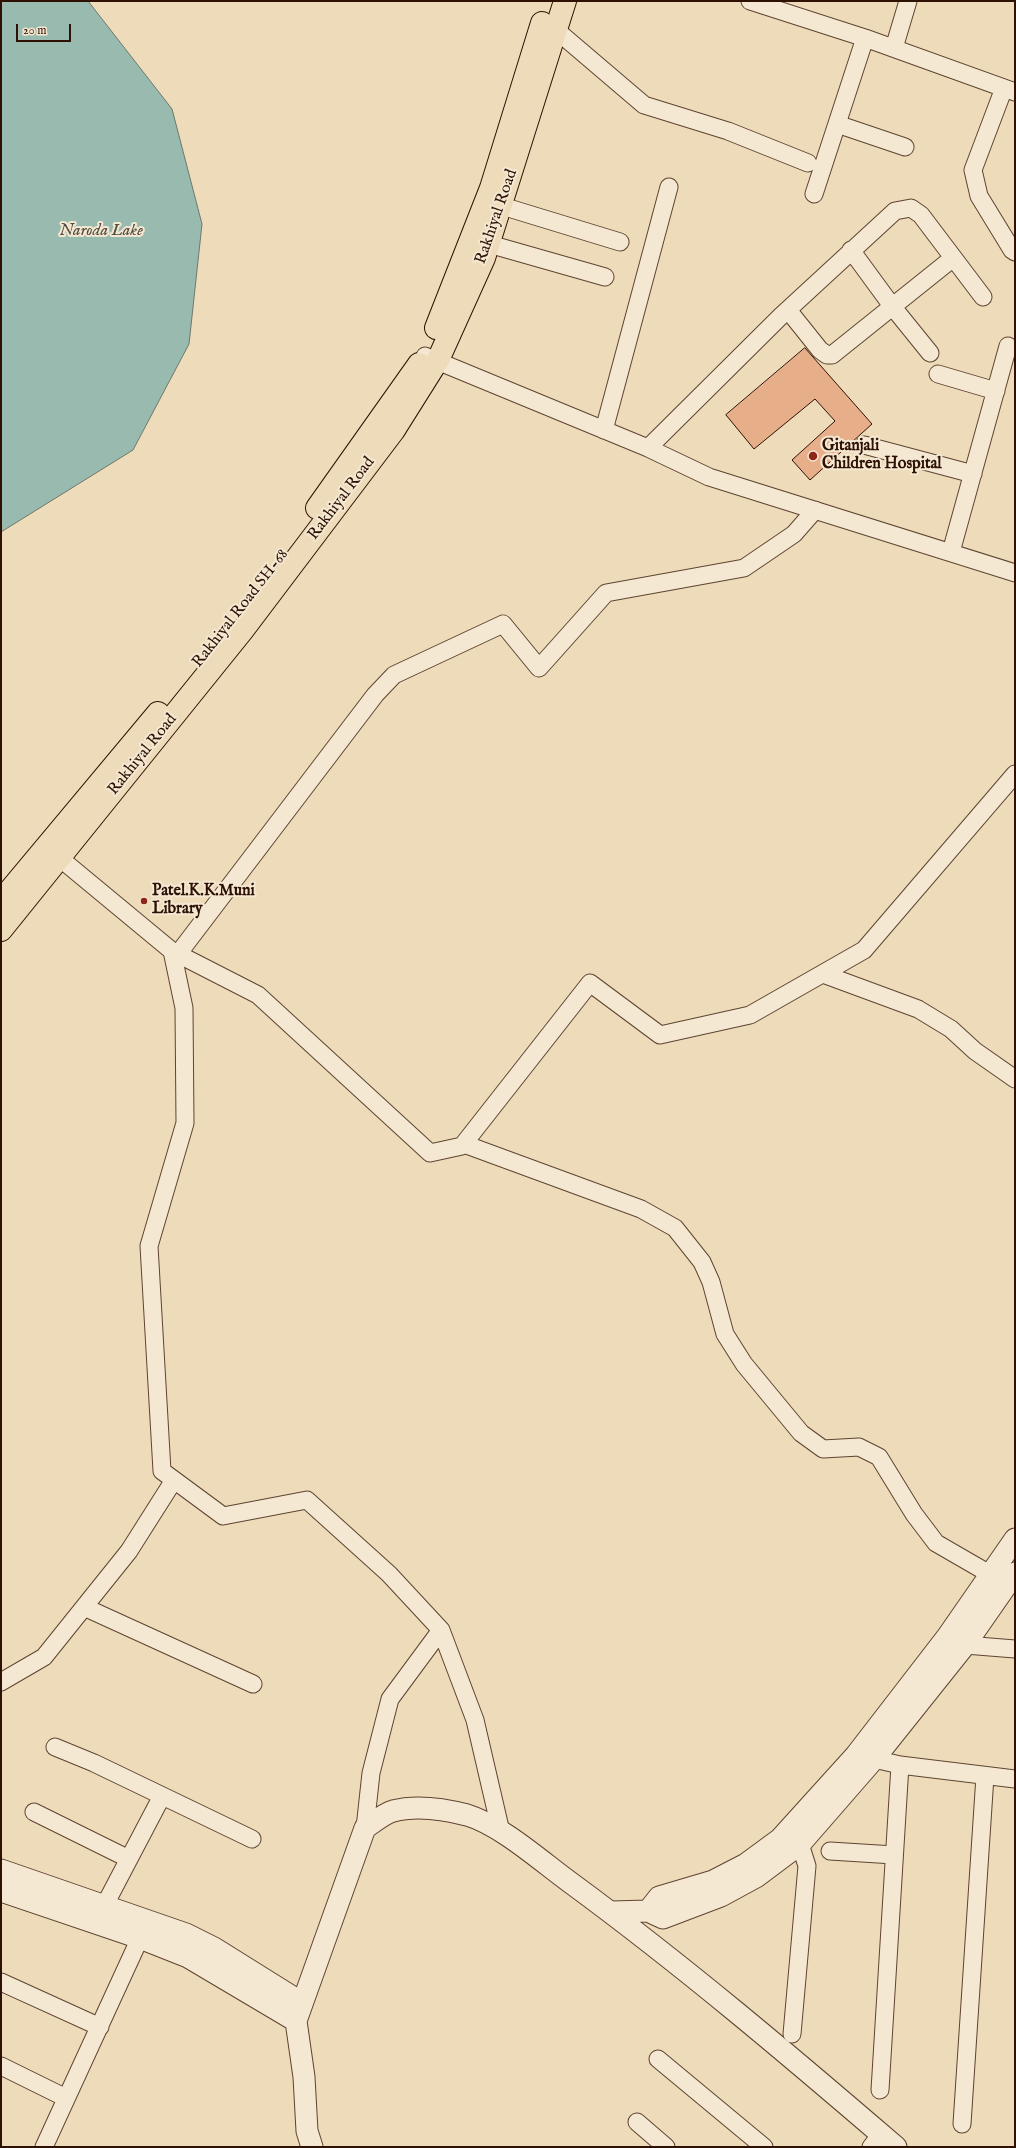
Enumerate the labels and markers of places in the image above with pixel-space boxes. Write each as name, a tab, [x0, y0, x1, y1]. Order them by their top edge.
place label: Gitanjali Children Hospital	[822, 437, 942, 475]
marker: Gitanjali Children Hospital	[807, 450, 819, 462]
place label: Patel.K.K.Muni Library	[152, 882, 255, 920]
marker: Patel.K.K.Muni Library	[139, 896, 149, 906]

